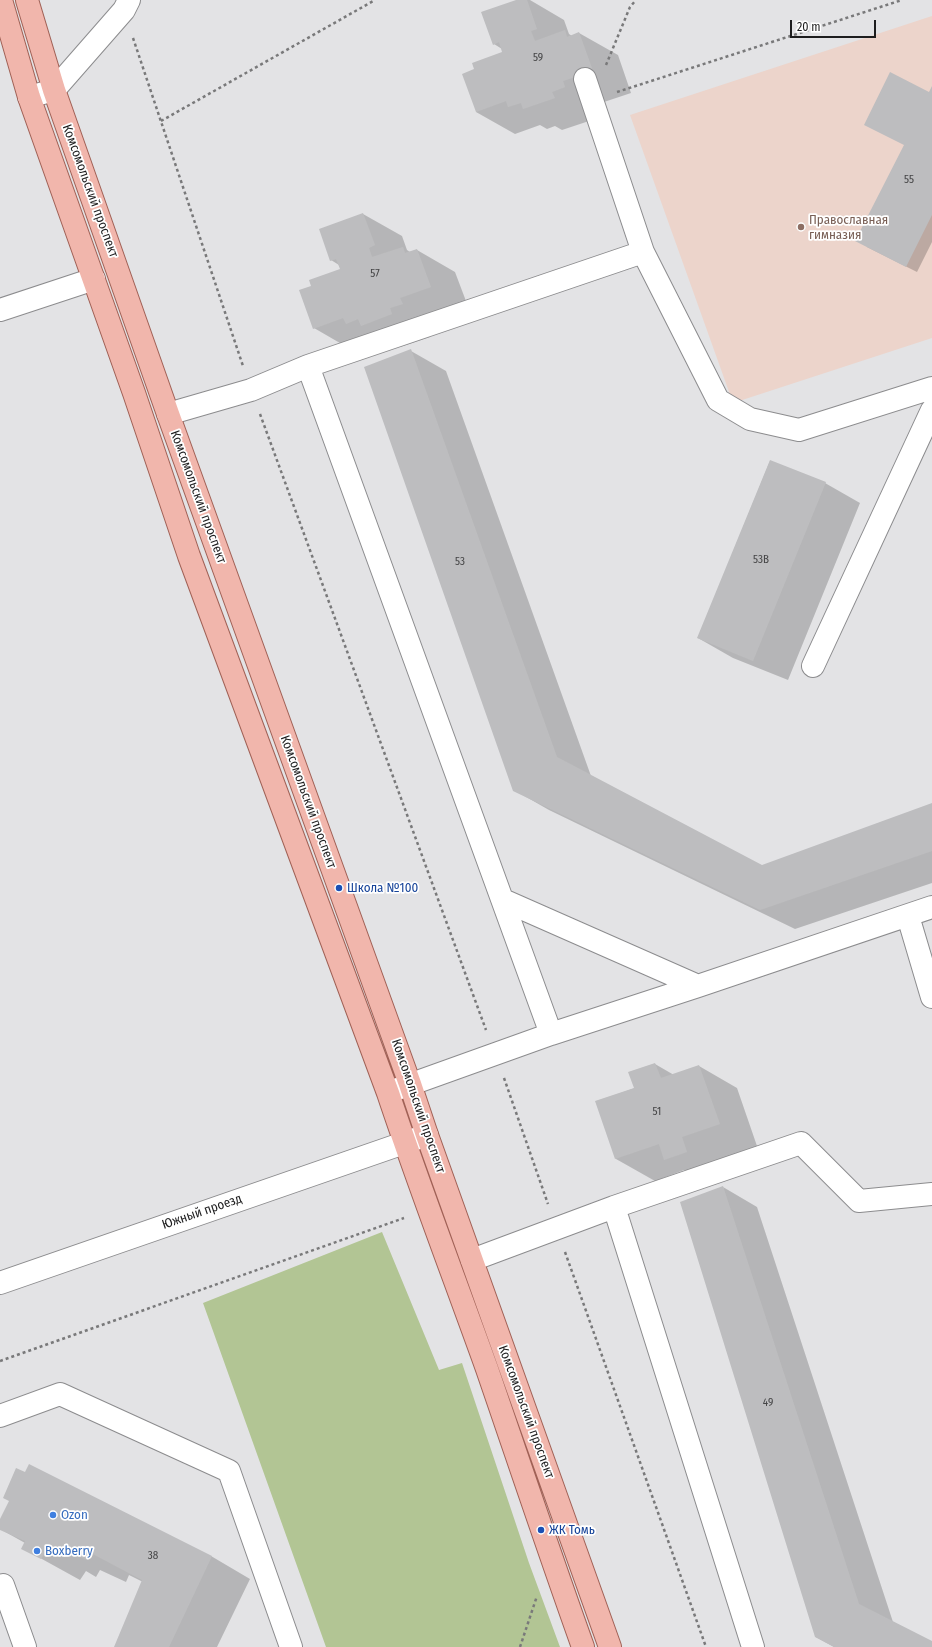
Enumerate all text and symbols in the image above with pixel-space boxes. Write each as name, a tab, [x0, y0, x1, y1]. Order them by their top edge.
scale bar	[792, 12, 878, 38]
text: 20 m	[797, 20, 821, 34]
house number: 59	[533, 51, 543, 65]
street label: Комсомольский проспект	[59, 122, 121, 260]
house number: 55	[904, 173, 914, 187]
place label: Православная гимназия	[809, 212, 888, 243]
marker: Православная гимназия	[796, 222, 806, 232]
house number: 57	[370, 267, 380, 281]
street label: Комсомольский проспект	[167, 428, 229, 566]
house number: 53В	[753, 553, 769, 567]
house number: 53	[455, 555, 465, 569]
street label: Комсомольский проспект	[277, 733, 339, 871]
place label: Школа №100	[347, 880, 418, 896]
marker: Школа №100	[334, 883, 344, 893]
street label: Комсомольский проспект	[388, 1037, 448, 1175]
house number: 51	[653, 1105, 661, 1119]
street label: Южный проезд	[160, 1191, 244, 1233]
street label: Комсомольский проспект	[495, 1343, 557, 1481]
house number: 49	[763, 1396, 773, 1410]
place label: Ozon	[61, 1507, 88, 1523]
marker: Ozon	[48, 1510, 58, 1520]
place label: ЖК Томь	[549, 1522, 595, 1538]
marker: ЖК Томь	[536, 1525, 546, 1535]
place label: Boxberry	[45, 1543, 93, 1559]
marker: Boxberry	[32, 1546, 42, 1556]
house number: 38	[148, 1549, 158, 1563]

